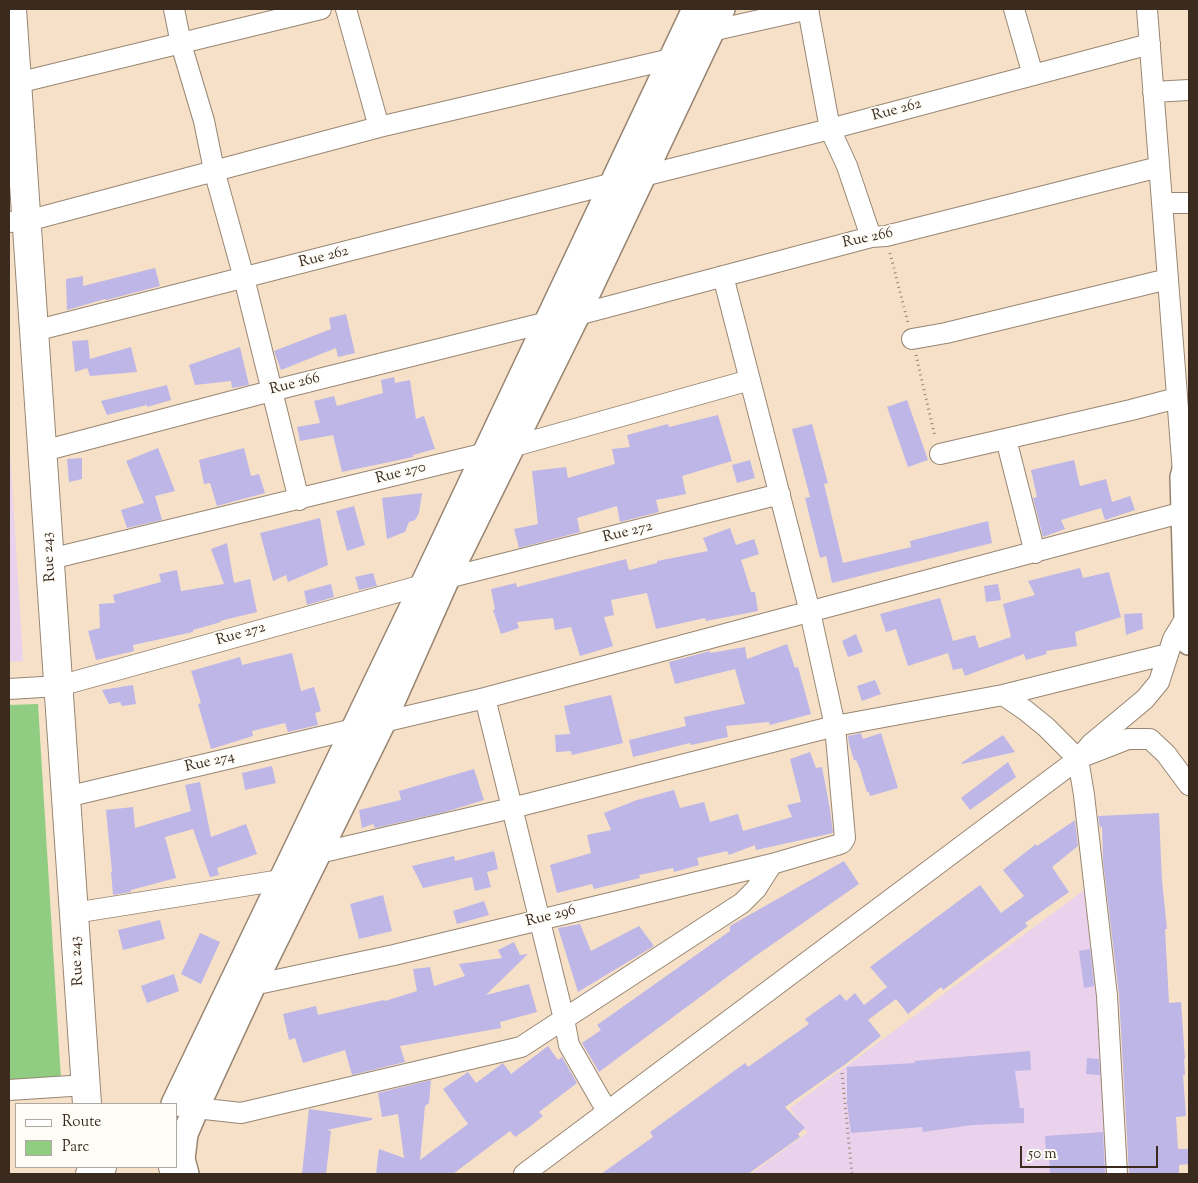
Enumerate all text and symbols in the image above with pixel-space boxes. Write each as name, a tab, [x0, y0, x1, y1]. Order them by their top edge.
street label: Rue 262	[870, 96, 924, 126]
street label: Rue 266	[841, 225, 895, 253]
street label: Rue 262	[297, 243, 351, 273]
street label: Rue 266	[268, 370, 322, 400]
street label: Rue 270	[374, 459, 428, 489]
street label: Rue 272	[601, 518, 655, 548]
street label: Rue 243	[39, 532, 61, 582]
street label: Rue 272	[214, 619, 268, 651]
street label: Rue 274	[184, 749, 236, 777]
street label: Rue 296	[524, 902, 578, 932]
street label: Rue 243	[67, 936, 89, 986]
legend	[15, 1103, 178, 1168]
text: Route	[62, 1112, 101, 1133]
scale bar	[1023, 1136, 1160, 1168]
text: Parc	[62, 1137, 89, 1158]
text: 50 m	[1028, 1144, 1057, 1165]

